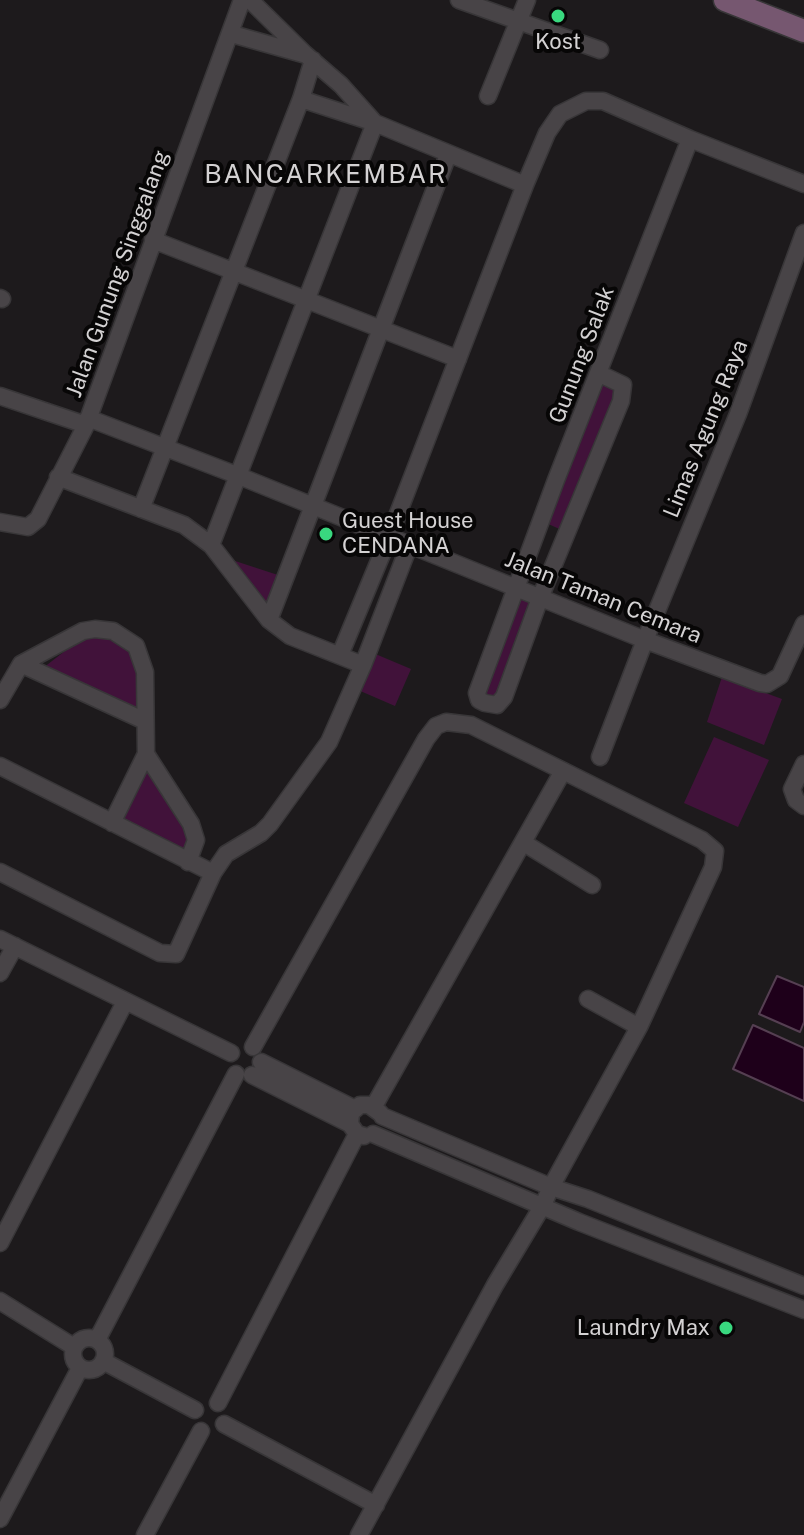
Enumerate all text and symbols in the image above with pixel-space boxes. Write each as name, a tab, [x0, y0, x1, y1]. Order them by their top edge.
marker: Kost	[549, 7, 567, 25]
place label: Kost	[535, 29, 581, 55]
street label: Jalan Gunung Singgalang	[61, 147, 175, 401]
district label: BANCARKEMBAR	[204, 159, 448, 191]
street label: Gunung Salak	[544, 283, 620, 427]
street label: Limas Agung Raya	[658, 336, 754, 522]
place label: Guest House CENDANA	[342, 508, 474, 560]
marker: Guest House CENDANA	[317, 525, 335, 543]
street label: Jalan Taman Cemara	[501, 546, 705, 650]
place label: Laundry Max	[577, 1315, 710, 1341]
marker: Laundry Max	[717, 1319, 735, 1337]

